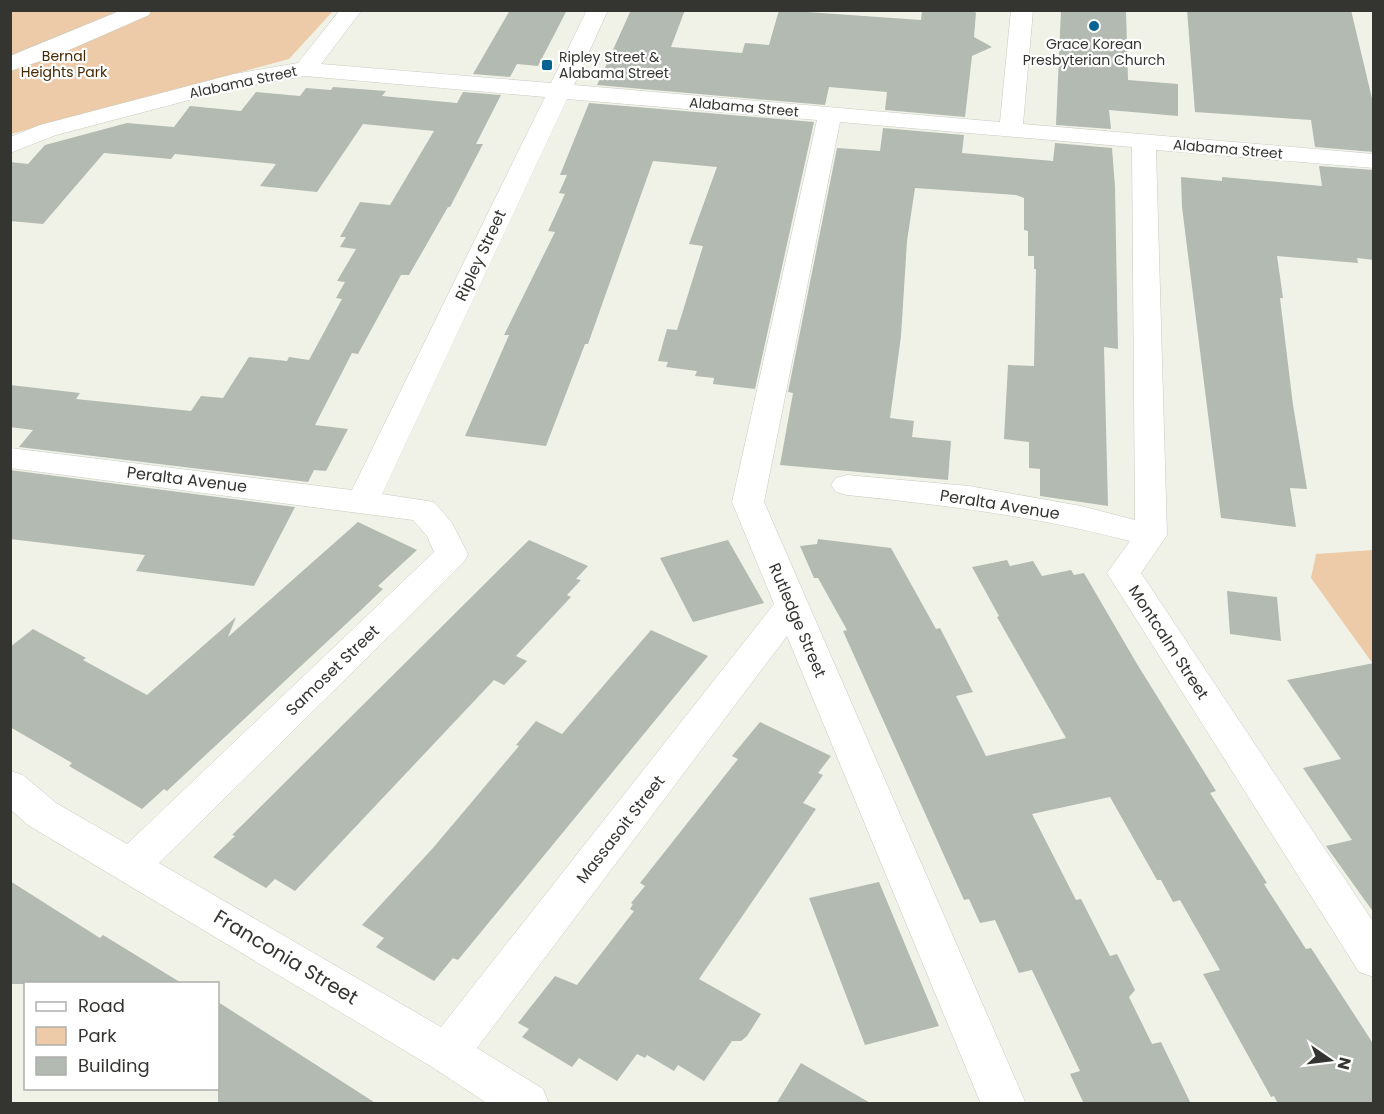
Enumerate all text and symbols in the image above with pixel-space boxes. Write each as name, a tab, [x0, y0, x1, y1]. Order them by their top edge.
marker: Grace Korean Presbyterian Church	[1087, 19, 1101, 33]
place label: Grace Korean Presbyterian Church	[1023, 34, 1165, 70]
park label: Bernal Heights Park	[21, 46, 108, 82]
place label: Ripley Street & Alabama Street	[559, 47, 669, 83]
marker: Ripley Street & Alabama Street	[540, 58, 554, 72]
street label: Alabama Street	[187, 61, 299, 103]
street label: Alabama Street	[688, 92, 800, 122]
street label: Alabama Street	[1172, 134, 1284, 164]
street label: Ripley Street	[449, 206, 512, 305]
street label: Peralta Avenue	[126, 461, 248, 498]
street label: Peralta Avenue	[938, 484, 1061, 525]
street label: Rutledge Street	[763, 559, 832, 681]
street label: Montcalm Street	[1123, 581, 1214, 704]
street label: Samoset Street	[280, 620, 384, 721]
street label: Massasoit Street	[571, 770, 670, 888]
street label: Franconia Street	[209, 903, 363, 1011]
legend	[24, 982, 219, 1090]
text: Road	[78, 993, 125, 1018]
text: Park	[78, 1023, 117, 1048]
north arrow	[1300, 1030, 1360, 1090]
text: Building	[78, 1053, 150, 1078]
text: N	[1331, 1055, 1357, 1072]

